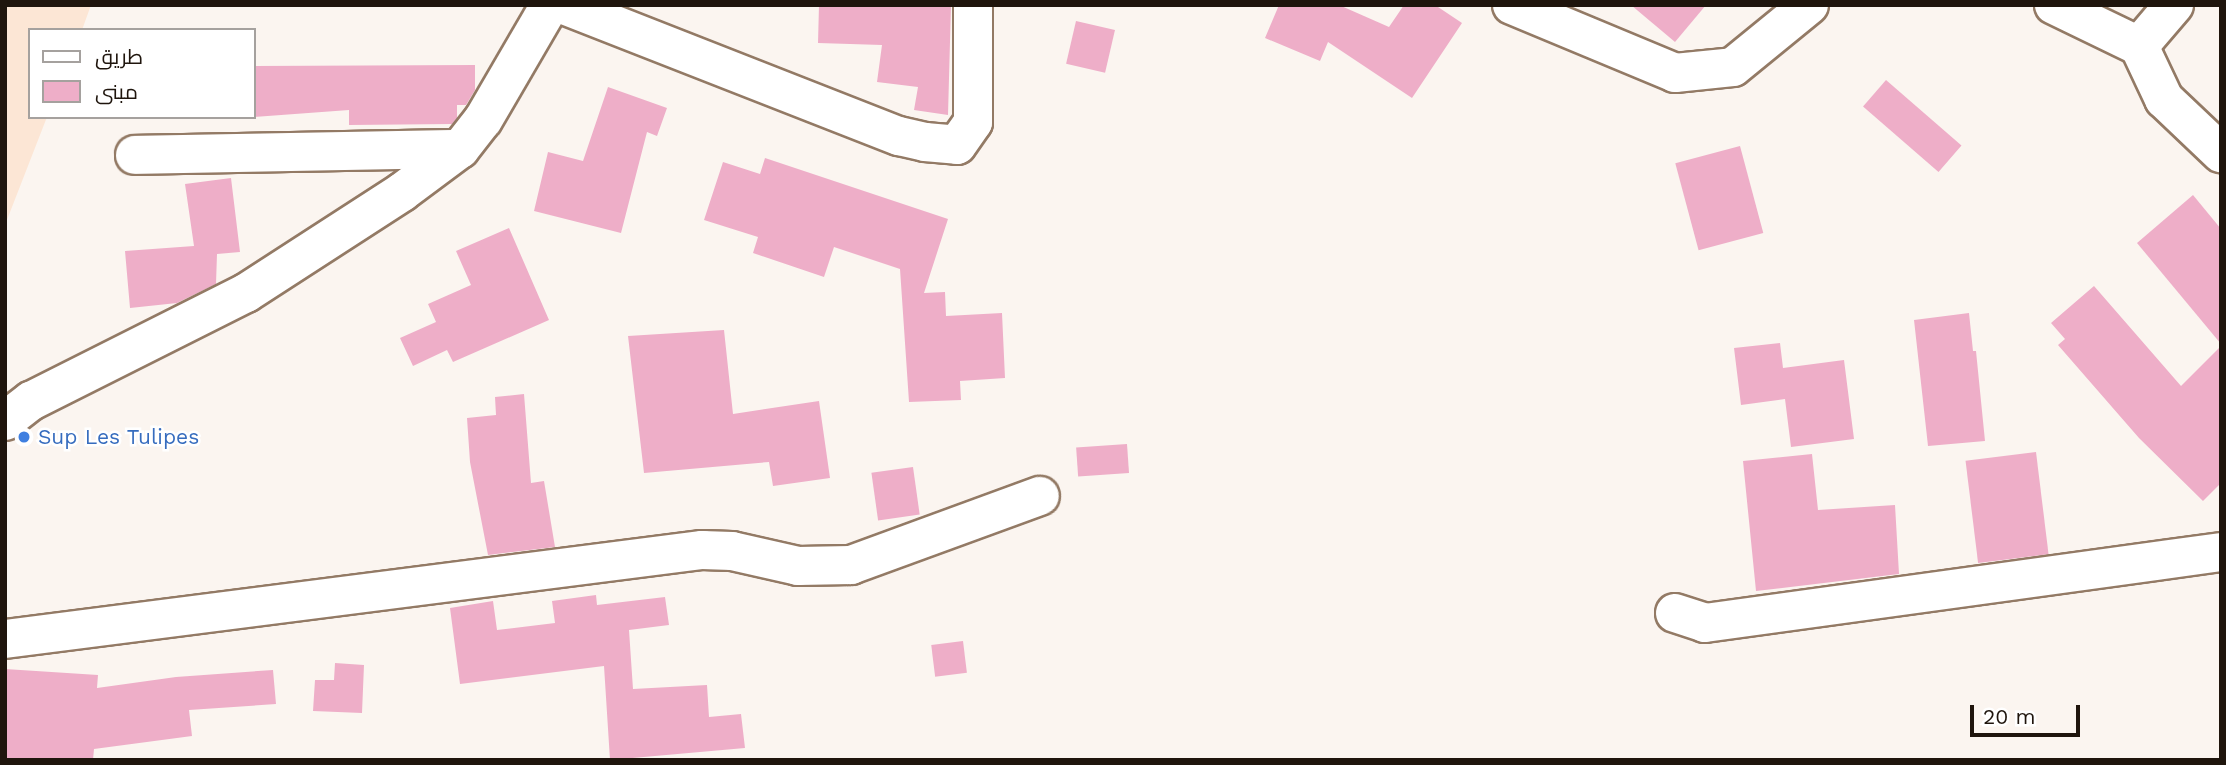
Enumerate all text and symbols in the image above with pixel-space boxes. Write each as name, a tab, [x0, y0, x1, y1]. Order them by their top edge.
legend	[28, 28, 256, 119]
text: طريق	[95, 44, 143, 69]
text: مبنى	[95, 79, 138, 104]
place label: Sup Les Tulipes	[38, 424, 200, 450]
marker: Sup Les Tulipes	[16, 429, 32, 445]
scale bar	[1974, 692, 2084, 736]
text: 20 m	[1983, 704, 2035, 729]

